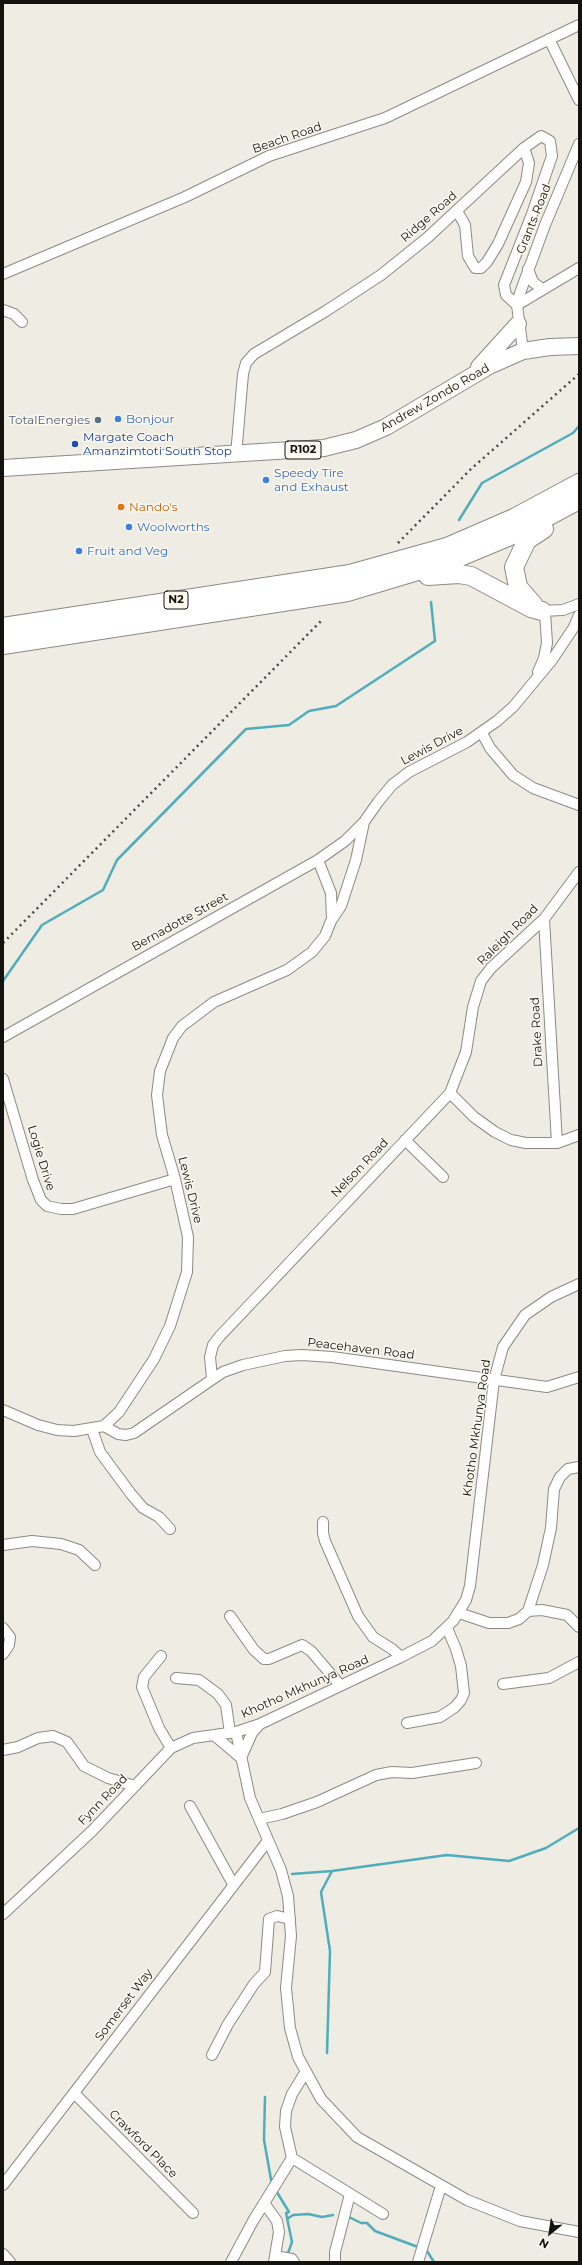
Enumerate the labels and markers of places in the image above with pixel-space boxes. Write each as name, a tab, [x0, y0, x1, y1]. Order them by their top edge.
place label: Bonjour	[126, 412, 174, 426]
place label: TotalEnergies	[9, 413, 90, 427]
marker: Bonjour	[113, 414, 123, 424]
marker: TotalEnergies	[93, 415, 103, 425]
place label: Margate Coach Amanzimtoti South Stop	[83, 430, 232, 458]
marker: Margate Coach Amanzimtoti South Stop	[70, 439, 80, 449]
place label: Speedy Tire and Exhaust	[274, 466, 349, 494]
marker: Speedy Tire and Exhaust	[261, 475, 271, 485]
place label: Nando's	[129, 500, 178, 514]
marker: Nando's	[116, 502, 126, 512]
place label: Woolworths	[137, 520, 210, 534]
marker: Woolworths	[124, 522, 134, 532]
place label: Fruit and Veg	[87, 544, 168, 558]
marker: Fruit and Veg	[74, 546, 84, 556]

